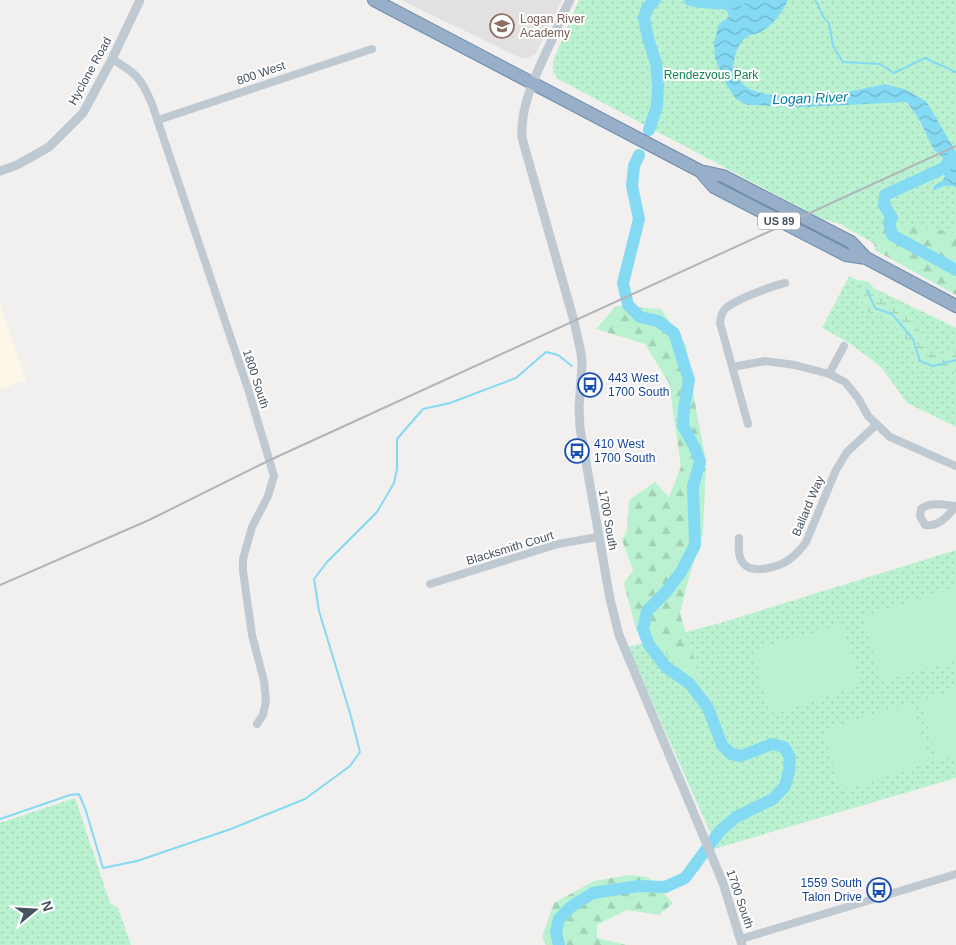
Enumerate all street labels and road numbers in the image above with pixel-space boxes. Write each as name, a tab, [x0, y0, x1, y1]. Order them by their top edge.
street label: Hyclone Road	[66, 35, 114, 107]
street label: 800 West	[235, 58, 288, 88]
road number: US 89	[758, 212, 800, 230]
street label: 1800 South	[240, 348, 272, 410]
street label: Ballard Way	[789, 474, 827, 538]
street label: 1700 South	[596, 489, 620, 551]
street label: Blacksmith Court	[465, 528, 556, 568]
street label: 1700 South	[723, 868, 757, 930]

